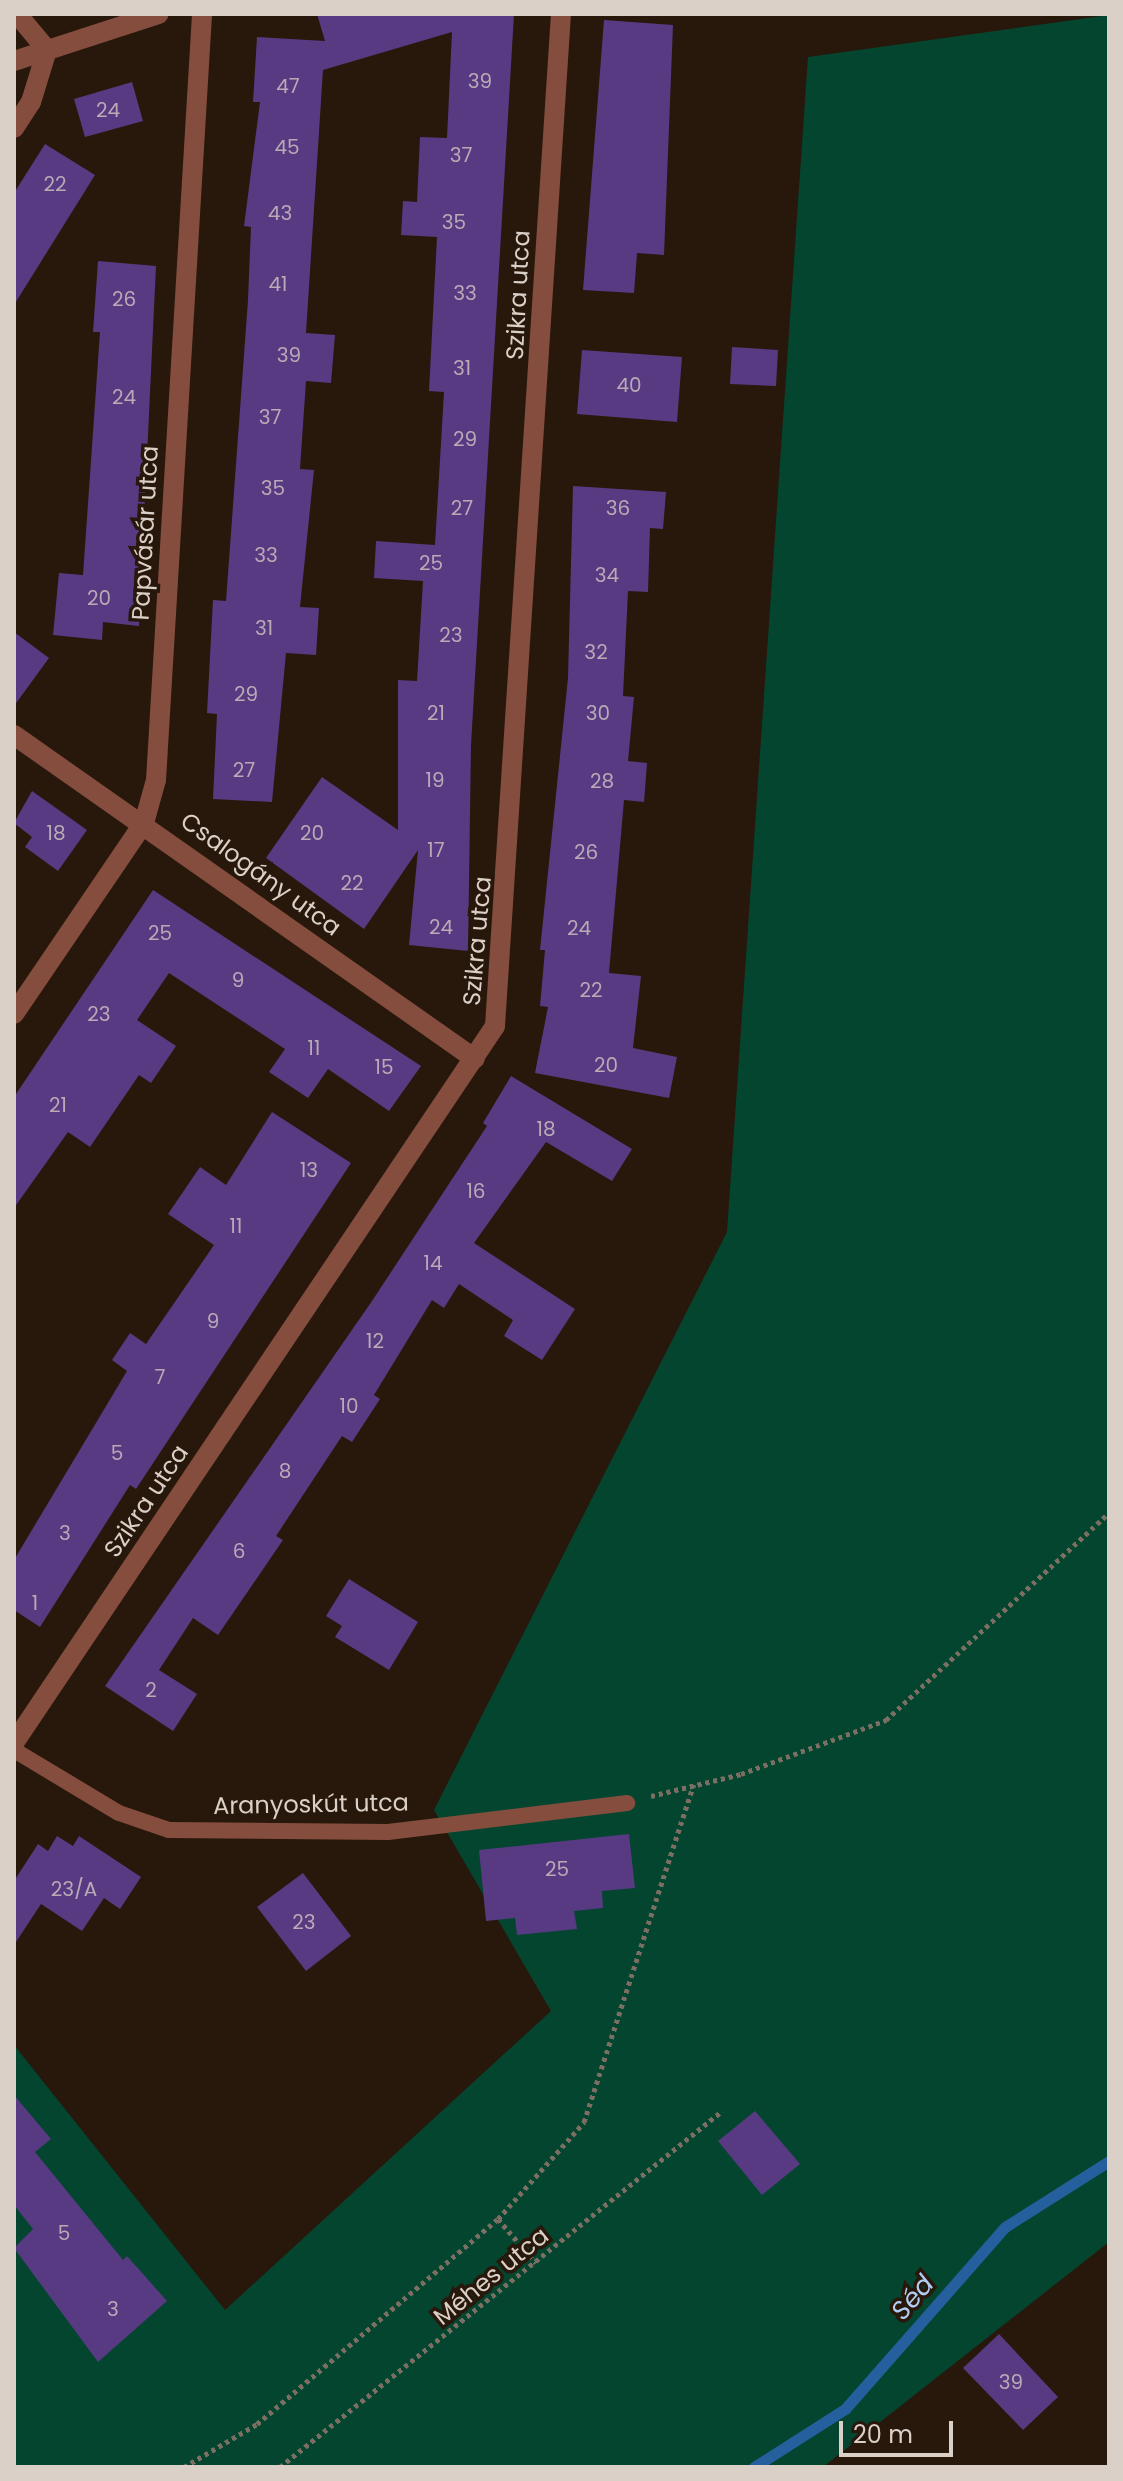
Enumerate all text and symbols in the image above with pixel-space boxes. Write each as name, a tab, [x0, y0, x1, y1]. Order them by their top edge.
house number: 39	[468, 69, 492, 93]
house number: 47	[276, 74, 300, 98]
house number: 24	[96, 98, 120, 122]
house number: 45	[274, 135, 300, 159]
house number: 37	[450, 143, 472, 167]
house number: 22	[44, 172, 66, 196]
house number: 43	[268, 201, 292, 225]
house number: 35	[442, 210, 466, 234]
street label: Szikra utca	[500, 229, 536, 361]
house number: 41	[269, 272, 287, 296]
house number: 33	[453, 281, 477, 305]
house number: 26	[112, 287, 136, 311]
house number: 39	[277, 343, 301, 367]
house number: 31	[453, 356, 471, 380]
house number: 40	[616, 373, 642, 397]
house number: 24	[112, 385, 136, 409]
house number: 37	[259, 405, 281, 429]
house number: 29	[453, 427, 477, 451]
street label: Papvásár utca	[126, 445, 164, 621]
house number: 35	[261, 476, 285, 500]
house number: 27	[451, 496, 473, 520]
house number: 36	[606, 496, 630, 520]
house number: 33	[254, 543, 278, 567]
house number: 25	[419, 551, 443, 575]
house number: 34	[595, 563, 619, 587]
house number: 20	[87, 586, 111, 610]
house number: 31	[255, 616, 273, 640]
house number: 23	[439, 623, 463, 647]
house number: 32	[584, 640, 608, 664]
house number: 29	[234, 682, 258, 706]
house number: 21	[427, 701, 445, 725]
house number: 30	[586, 701, 610, 725]
house number: 27	[233, 758, 255, 782]
house number: 19	[426, 768, 444, 792]
house number: 28	[590, 769, 614, 793]
street label: Csalogány utca	[175, 806, 347, 942]
house number: 18	[46, 821, 66, 845]
house number: 20	[300, 821, 324, 845]
house number: 17	[427, 838, 445, 862]
house number: 26	[574, 840, 598, 864]
house number: 22	[341, 871, 363, 895]
street label: Szikra utca	[457, 875, 497, 1007]
house number: 24	[429, 915, 453, 939]
house number: 24	[567, 916, 591, 940]
house number: 25	[148, 921, 172, 945]
house number: 9	[232, 968, 244, 992]
house number: 22	[580, 978, 602, 1002]
house number: 23	[87, 1002, 111, 1026]
house number: 11	[308, 1036, 320, 1060]
house number: 20	[594, 1053, 618, 1077]
house number: 15	[375, 1055, 393, 1079]
house number: 21	[49, 1093, 67, 1117]
house number: 18	[536, 1117, 556, 1141]
house number: 13	[300, 1158, 318, 1182]
house number: 16	[466, 1179, 486, 1203]
house number: 11	[230, 1214, 242, 1238]
house number: 14	[424, 1251, 442, 1275]
house number: 9	[207, 1309, 219, 1333]
house number: 12	[366, 1329, 384, 1353]
house number: 7	[155, 1365, 165, 1389]
house number: 10	[340, 1394, 358, 1418]
street label: Szikra utca	[98, 1439, 194, 1563]
house number: 5	[111, 1441, 123, 1465]
house number: 8	[279, 1459, 291, 1483]
house number: 3	[59, 1521, 71, 1545]
house number: 6	[233, 1539, 245, 1563]
house number: 1	[32, 1591, 38, 1615]
house number: 2	[145, 1678, 157, 1702]
street label: Aranyoskút utca	[213, 1788, 409, 1820]
house number: 25	[545, 1857, 569, 1881]
house number: 23/A	[51, 1877, 97, 1901]
house number: 23	[292, 1910, 316, 1934]
house number: 5	[58, 2221, 70, 2245]
street label: Méhes utca	[428, 2221, 554, 2331]
water label: Séd	[885, 2269, 941, 2327]
house number: 3	[107, 2297, 119, 2321]
house number: 39	[999, 2370, 1023, 2394]
scale bar	[843, 2405, 957, 2455]
text: 20 m	[853, 2418, 913, 2451]

